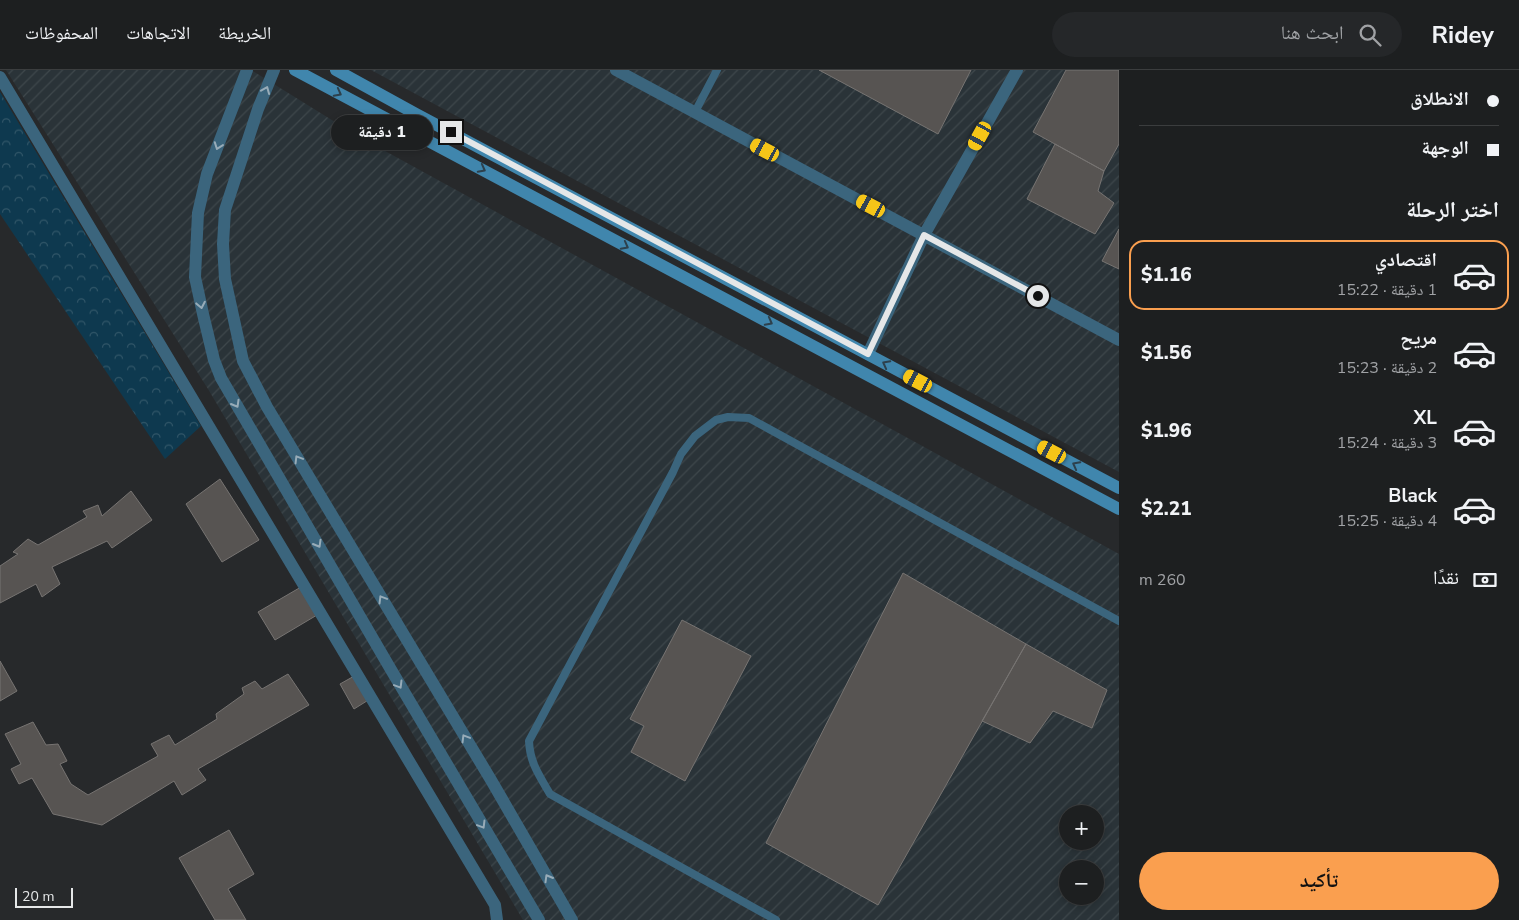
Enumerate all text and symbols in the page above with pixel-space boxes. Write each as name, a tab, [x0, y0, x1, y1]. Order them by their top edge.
search box	[1052, 12, 1402, 57]
text: Ridey	[1432, 19, 1494, 51]
text: ابحث هنا	[1281, 20, 1344, 46]
text: المحفوظات	[25, 21, 98, 45]
text: الاتجاهات	[126, 21, 190, 45]
text: الخريطة	[218, 21, 271, 45]
icon: search	[1356, 21, 1384, 49]
one-way arrow	[260, 86, 270, 95]
text: الانطلاق	[1410, 86, 1469, 112]
one-way arrow	[333, 87, 342, 97]
callout: 1 دقيقة	[331, 114, 434, 150]
car	[966, 119, 993, 153]
text: 1 دقيقة	[358, 121, 406, 143]
route end	[440, 121, 462, 143]
text: الوجهة	[1421, 135, 1469, 161]
car	[748, 136, 781, 164]
one-way arrow	[214, 141, 224, 150]
one-way arrow	[477, 163, 486, 173]
car	[854, 192, 887, 220]
text: اختر الرحلة	[1406, 195, 1499, 225]
one-way arrow	[620, 240, 629, 250]
text: اقتصادي	[1375, 247, 1437, 273]
icon: car	[1452, 253, 1497, 298]
text: $1.16	[1141, 262, 1192, 288]
text: 1 دقيقة · 15:22	[1337, 279, 1437, 301]
route start	[1027, 285, 1049, 307]
one-way arrow	[195, 300, 206, 309]
one-way arrow	[763, 316, 772, 326]
text: مريح	[1400, 325, 1437, 351]
icon: car	[1452, 331, 1497, 376]
text: $1.56	[1141, 340, 1192, 366]
text: 2 دقيقة · 15:23	[1337, 357, 1437, 379]
one-way arrow	[883, 360, 892, 370]
car	[901, 367, 934, 395]
one-way arrow	[230, 398, 240, 407]
text: XL	[1414, 405, 1437, 431]
icon: car	[1452, 409, 1497, 454]
text: $1.96	[1141, 418, 1192, 444]
text: 3 دقيقة · 15:24	[1337, 432, 1437, 454]
car	[1035, 438, 1068, 466]
one-way arrow	[295, 456, 305, 465]
one-way arrow	[1072, 461, 1081, 471]
text: Black	[1388, 483, 1437, 509]
icon: car	[1452, 487, 1497, 532]
text: $2.21	[1141, 496, 1192, 522]
text: 4 دقيقة · 15:25	[1337, 510, 1437, 532]
one-way arrow	[311, 539, 321, 548]
text: نقدًا	[1433, 565, 1459, 591]
icon: cash	[1471, 566, 1499, 594]
text: 260 m	[1139, 569, 1186, 591]
one-way arrow	[378, 595, 388, 604]
one-way arrow	[393, 679, 403, 688]
one-way arrow	[462, 734, 472, 743]
map controls	[1059, 805, 1104, 905]
button: +	[1059, 805, 1104, 850]
one-way arrow	[476, 819, 486, 828]
button: تأكيد	[1139, 852, 1499, 910]
button: −	[1059, 860, 1104, 905]
one-way arrow	[544, 874, 554, 883]
scale bar	[15, 885, 72, 908]
text: 20 m	[22, 887, 54, 906]

